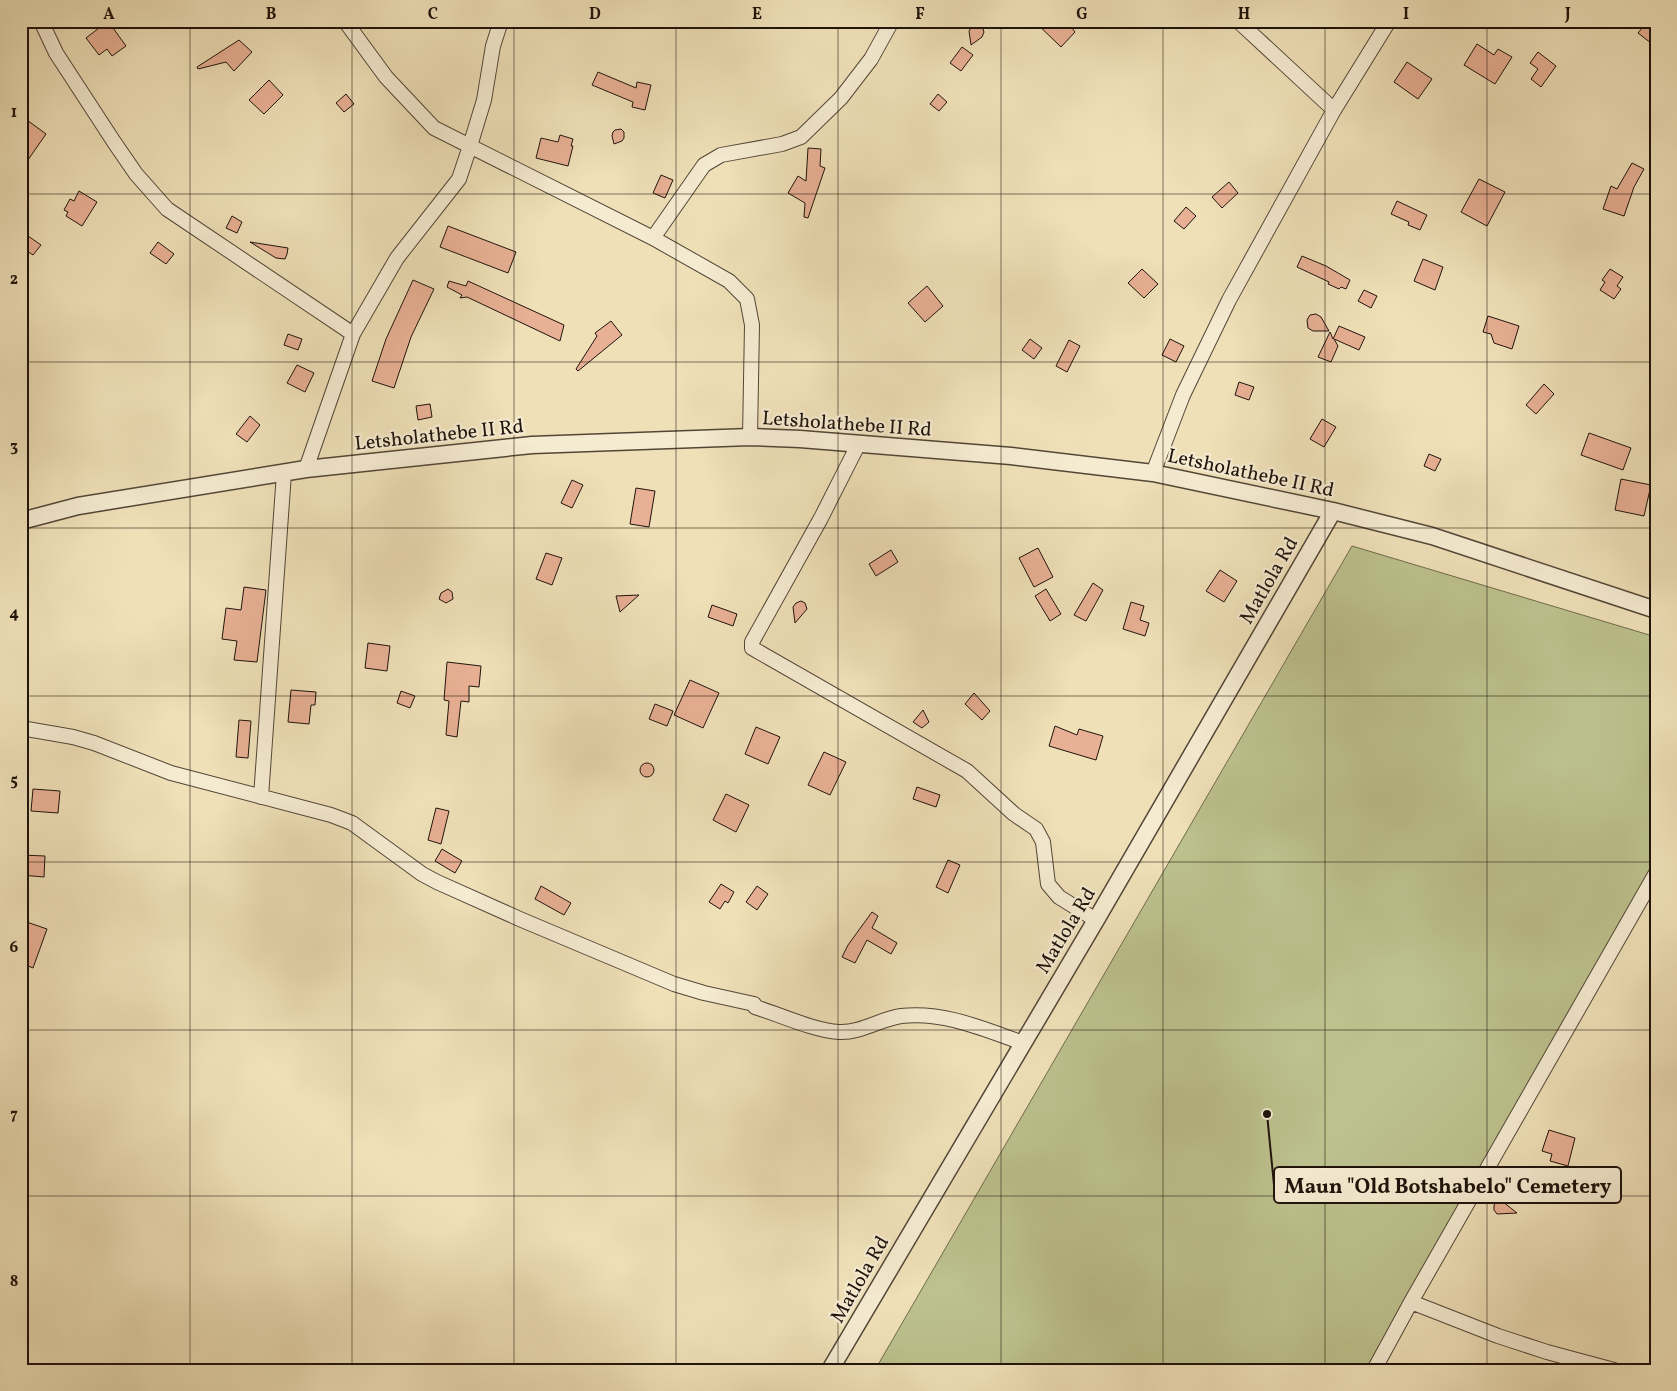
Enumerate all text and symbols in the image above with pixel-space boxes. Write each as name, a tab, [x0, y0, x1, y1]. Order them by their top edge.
text: A	[103, 4, 115, 26]
text: B	[266, 4, 277, 26]
text: C	[428, 4, 438, 26]
text: D	[589, 4, 601, 26]
text: E	[752, 4, 762, 26]
text: F	[915, 4, 925, 26]
text: G	[1076, 4, 1088, 26]
text: H	[1238, 4, 1250, 26]
text: I	[1403, 4, 1409, 26]
text: J	[1564, 4, 1571, 26]
text: 1	[11, 102, 17, 124]
text: 2	[10, 269, 18, 291]
street label: Letsholathebe II Rd	[761, 405, 933, 445]
street label: Letsholathebe II Rd	[353, 413, 525, 459]
text: 3	[10, 436, 18, 458]
street label: Letsholathebe II Rd	[1165, 443, 1337, 505]
street label: Matlola Rd	[1234, 532, 1306, 630]
text: 4	[9, 603, 19, 625]
text: 5	[10, 770, 18, 792]
street label: Matlola Rd	[1030, 883, 1103, 979]
text: 6	[10, 937, 19, 959]
text: 7	[10, 1104, 18, 1126]
callout: Maun "Old Botshabelo" Cemetery	[1274, 1167, 1621, 1203]
text: Maun "Old Botshabelo" Cemetery	[1284, 1173, 1612, 1202]
street label: Matlola Rd	[825, 1231, 897, 1329]
text: 8	[10, 1271, 18, 1293]

